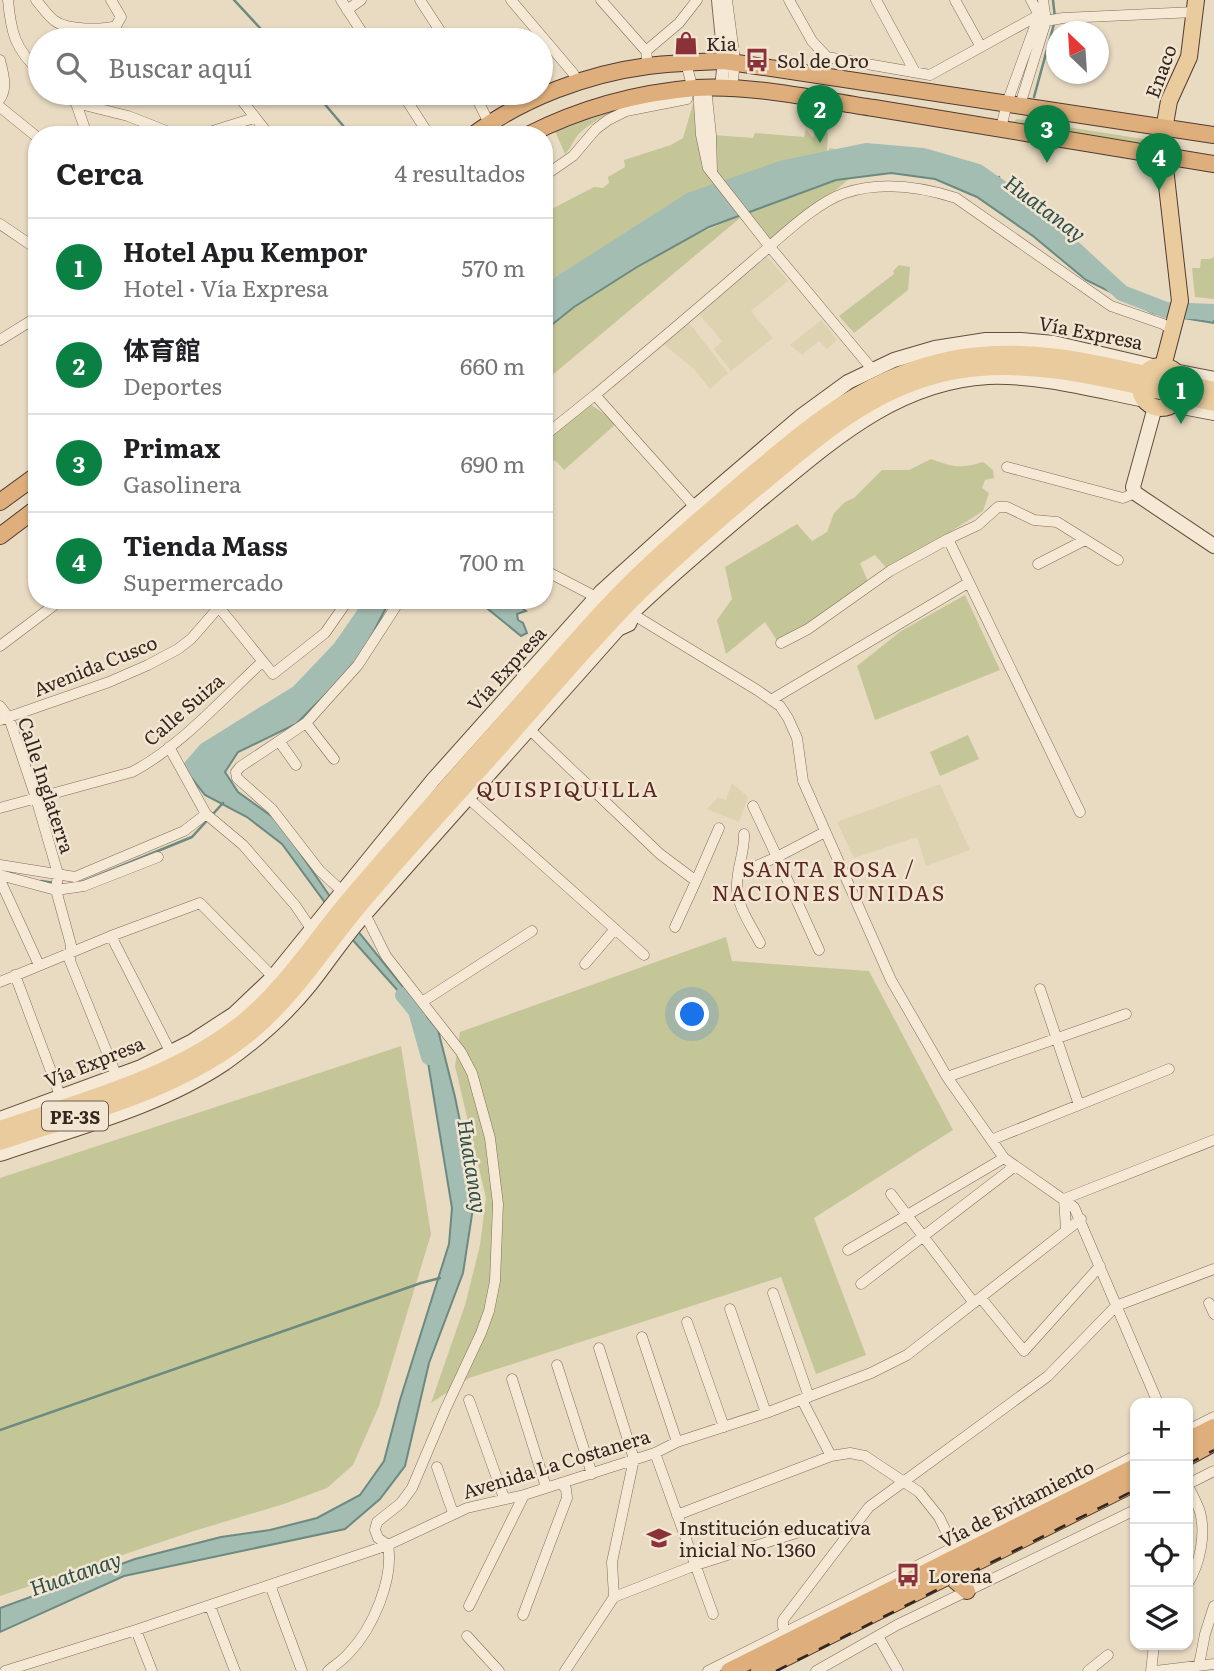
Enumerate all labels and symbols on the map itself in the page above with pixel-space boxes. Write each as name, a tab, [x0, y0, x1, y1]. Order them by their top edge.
north arrow	[1046, 21, 1109, 84]
shop icon: Kia	[672, 29, 700, 57]
place label: Kia	[706, 29, 738, 57]
street label: Enaco	[1137, 40, 1183, 102]
bus stop icon: Sol de Oro	[743, 46, 771, 74]
place label: Sol de Oro	[777, 46, 869, 74]
pin: 2	[797, 85, 843, 143]
pin: 3	[1024, 105, 1070, 163]
pin: 4	[1136, 133, 1182, 191]
water label: Huatanay	[999, 166, 1093, 248]
street label: Vía Expresa	[1036, 308, 1146, 356]
pin: 1	[1158, 366, 1204, 424]
street label: Vía Expresa	[460, 619, 552, 717]
street label: Avenida Cusco	[29, 627, 161, 703]
street label: Calle Suiza	[137, 666, 230, 752]
street label: Calle Inglaterra	[12, 713, 82, 857]
district label: QUISPIQUILLA	[476, 772, 660, 803]
district label: SANTA ROSA / NACIONES UNIDAS	[712, 852, 946, 907]
your location	[675, 997, 709, 1031]
street label: Vía Expresa	[40, 1028, 149, 1094]
road number: PE-3S	[42, 1101, 108, 1130]
water label: Huatanay	[451, 1117, 497, 1215]
street label: Avenida La Costanera	[459, 1421, 654, 1505]
street label: Vía de Evitamiento	[934, 1452, 1098, 1554]
place label: Institución educativa inicial No. 1360	[679, 1513, 871, 1563]
school or university icon: Institución educativa inicial No. 1360	[645, 1524, 673, 1552]
water label: Huatanay	[25, 1542, 125, 1602]
bus stop icon: Lorena	[894, 1561, 922, 1589]
place label: Lorena	[928, 1561, 993, 1589]

